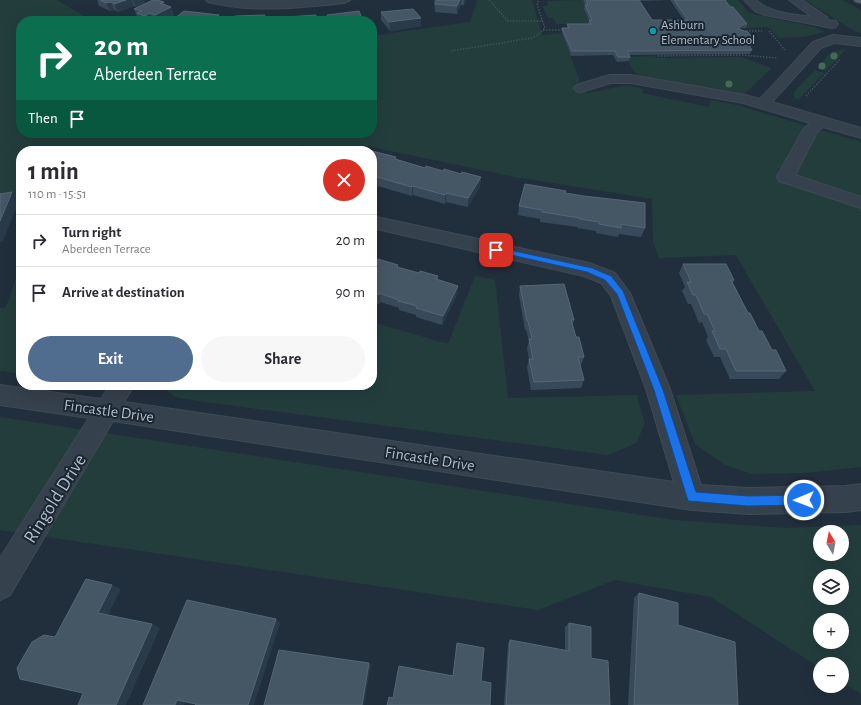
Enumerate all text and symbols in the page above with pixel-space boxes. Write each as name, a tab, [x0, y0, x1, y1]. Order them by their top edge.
place label: Ashburn Elementary School	[661, 19, 755, 47]
marker: Ashburn Elementary School	[648, 26, 658, 36]
icon: right	[28, 32, 80, 84]
text: 20 m	[94, 33, 149, 61]
text: Aberdeen Terrace	[94, 66, 217, 84]
icon: arrive	[66, 108, 88, 130]
text: Then	[28, 111, 58, 126]
button: close	[323, 159, 365, 201]
text: 1 min	[28, 160, 79, 184]
text: 110 m · 15:51	[28, 188, 86, 201]
text: Turn right	[62, 225, 121, 240]
icon: right	[28, 230, 50, 252]
text: 20 m	[336, 233, 365, 248]
pin	[479, 233, 513, 267]
icon: arrive	[485, 239, 507, 261]
text: Aberdeen Terrace	[62, 243, 151, 256]
icon: arrive	[28, 282, 50, 304]
text: Arrive at destination	[62, 285, 185, 300]
text: 90 m	[336, 285, 365, 300]
button: Exit	[28, 336, 193, 382]
button: Share	[201, 336, 365, 382]
street label: Fincastle Drive	[63, 397, 155, 425]
street label: Fincastle Drive	[384, 444, 476, 474]
street label: Ringold Drive	[21, 451, 90, 547]
position arrow	[783, 479, 825, 521]
north arrow	[813, 525, 849, 561]
map controls	[813, 525, 849, 693]
button: layers	[813, 569, 849, 605]
button: +	[813, 613, 849, 649]
button: −	[813, 657, 849, 693]

